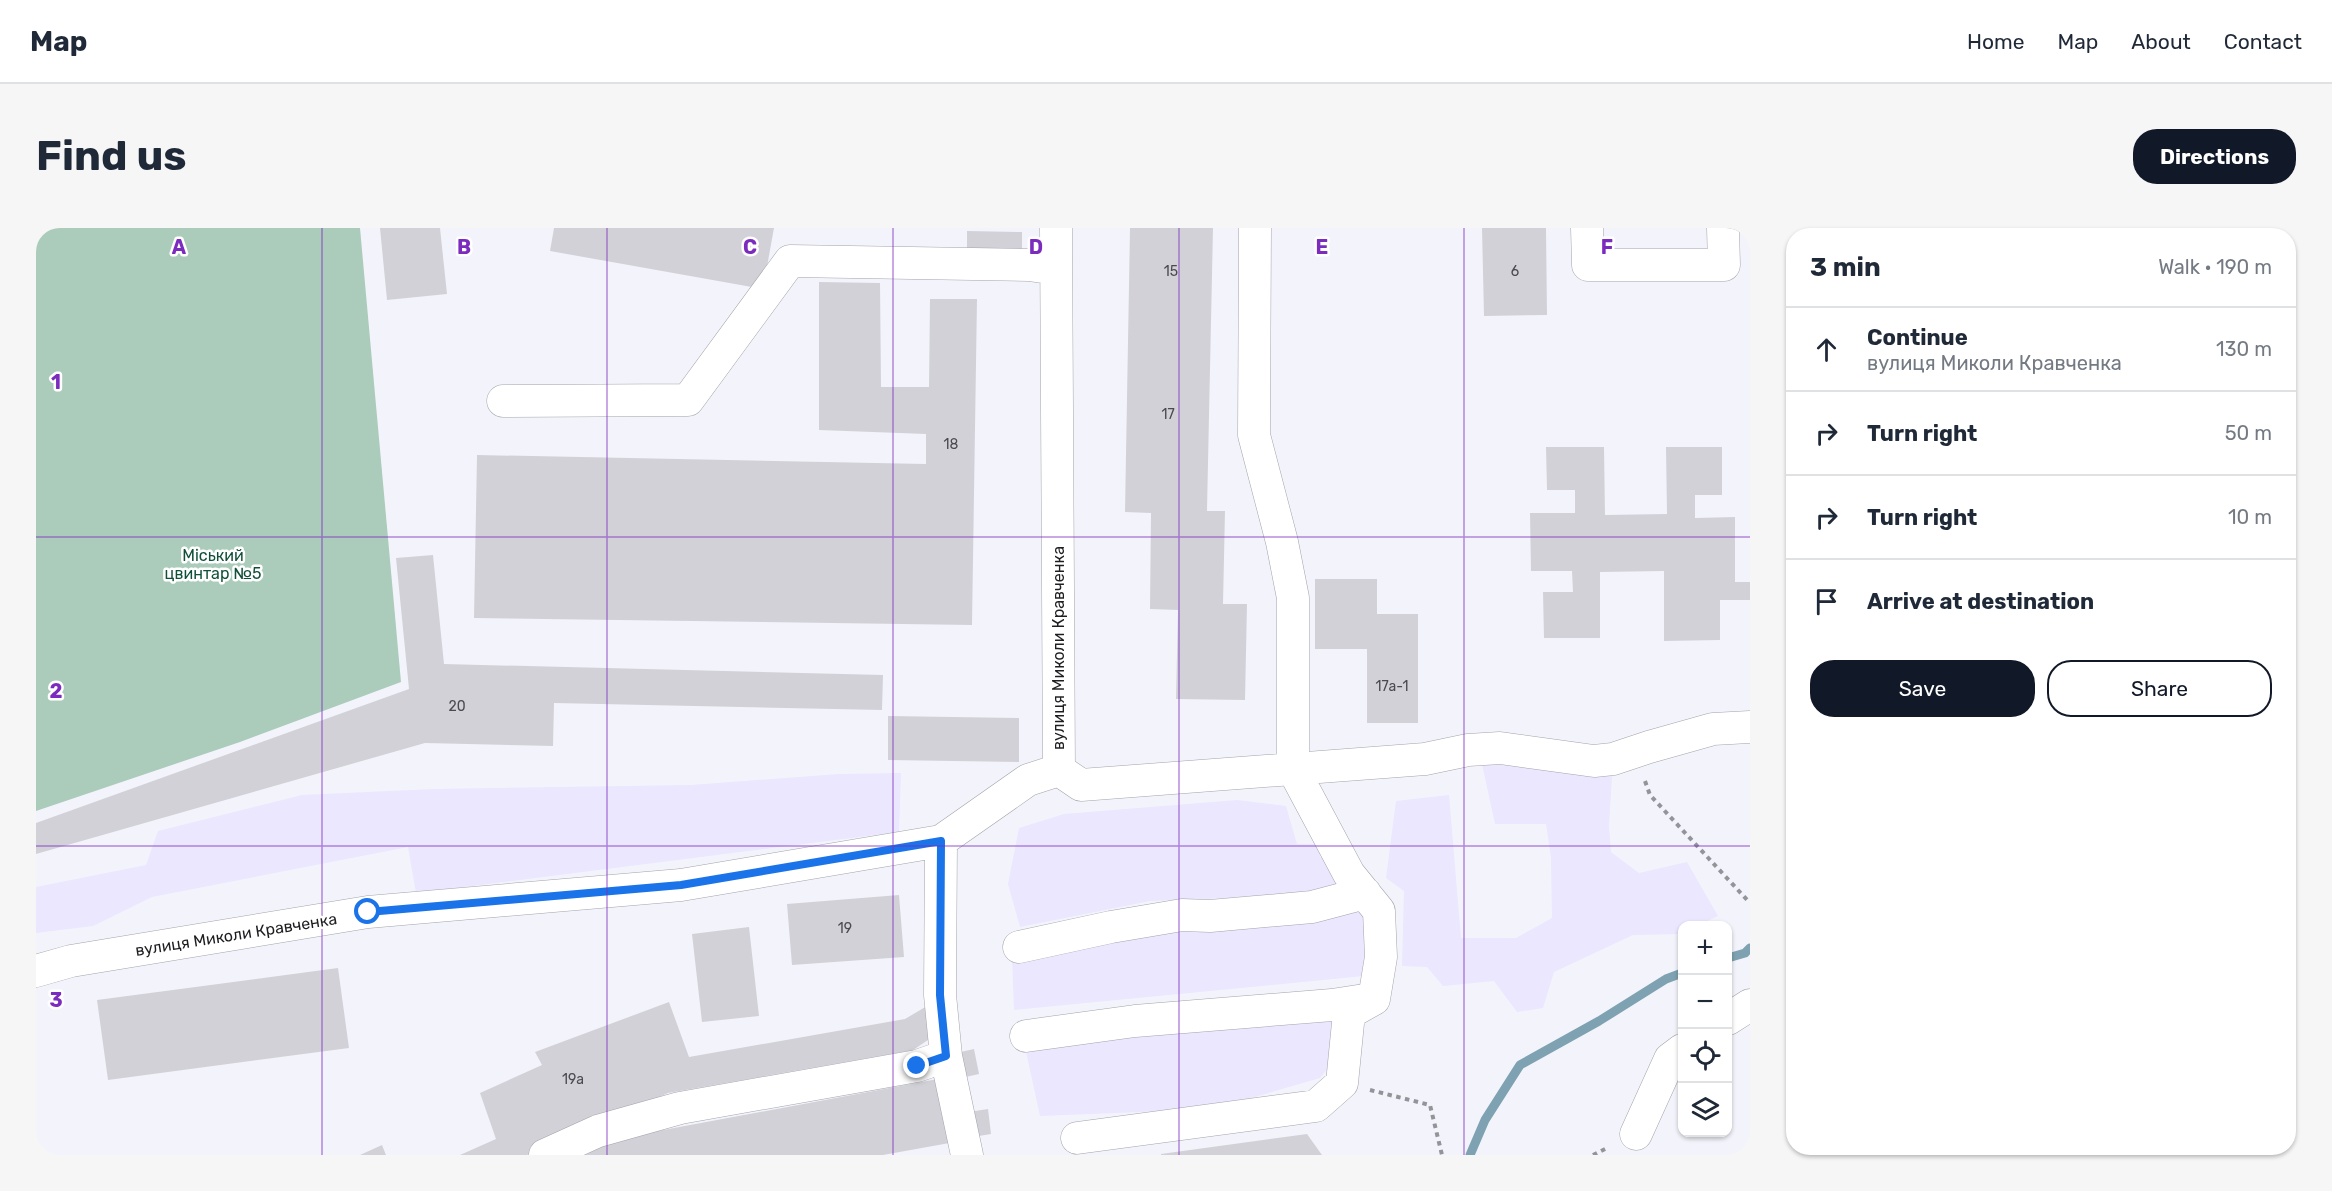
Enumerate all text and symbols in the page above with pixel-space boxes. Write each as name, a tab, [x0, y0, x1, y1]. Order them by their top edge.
text: Map	[30, 25, 87, 58]
text: Home	[1967, 29, 2024, 54]
text: Map	[2057, 29, 2098, 54]
text: About	[2131, 29, 2191, 54]
text: Contact	[2224, 29, 2302, 54]
button: Directions	[2133, 129, 2296, 184]
text: Find us	[36, 131, 187, 181]
text: A	[172, 235, 187, 259]
text: B	[457, 235, 471, 259]
text: C	[743, 235, 757, 259]
text: D	[1029, 235, 1043, 259]
text: E	[1316, 235, 1328, 259]
text: F	[1601, 235, 1613, 259]
text: 3 min	[1810, 252, 1881, 283]
text: Walk · 190 m	[2158, 255, 2272, 279]
house number: 15	[1164, 263, 1178, 280]
house number: 6	[1511, 263, 1519, 280]
text: Continue	[1867, 324, 1968, 351]
icon: ahead	[1810, 333, 1843, 366]
text: 130 m	[2216, 337, 2272, 361]
text: вулиця Миколи Кравченка	[1867, 351, 2122, 375]
text: 1	[51, 370, 61, 394]
house number: 17	[1161, 406, 1175, 423]
icon: right	[1810, 417, 1843, 450]
text: Turn right	[1867, 420, 1977, 447]
text: 50 m	[2225, 421, 2272, 445]
house number: 18	[944, 436, 959, 453]
icon: right	[1810, 501, 1843, 534]
text: Turn right	[1867, 504, 1977, 531]
text: 10 m	[2228, 505, 2272, 529]
park label: Міський цвинтар №5	[165, 546, 261, 583]
street label: вулиця Миколи Кравченка	[1049, 546, 1068, 750]
icon: arrive	[1810, 585, 1843, 618]
text: Arrive at destination	[1867, 588, 2094, 615]
button: Save	[1810, 660, 2035, 717]
button: Share	[2047, 660, 2272, 717]
house number: 17а-1	[1375, 678, 1409, 695]
text: 2	[50, 679, 63, 703]
house number: 20	[448, 698, 466, 715]
route start	[354, 898, 380, 924]
street label: вулиця Миколи Кравченка	[134, 909, 338, 960]
house number: 19	[838, 920, 852, 937]
map controls	[1678, 921, 1732, 1137]
button: +	[1678, 921, 1732, 975]
button: −	[1678, 975, 1732, 1029]
text: 3	[49, 988, 63, 1012]
button: locate	[1678, 1029, 1732, 1083]
route end	[903, 1052, 929, 1078]
house number: 19а	[562, 1071, 584, 1088]
button: layers	[1678, 1083, 1732, 1137]

